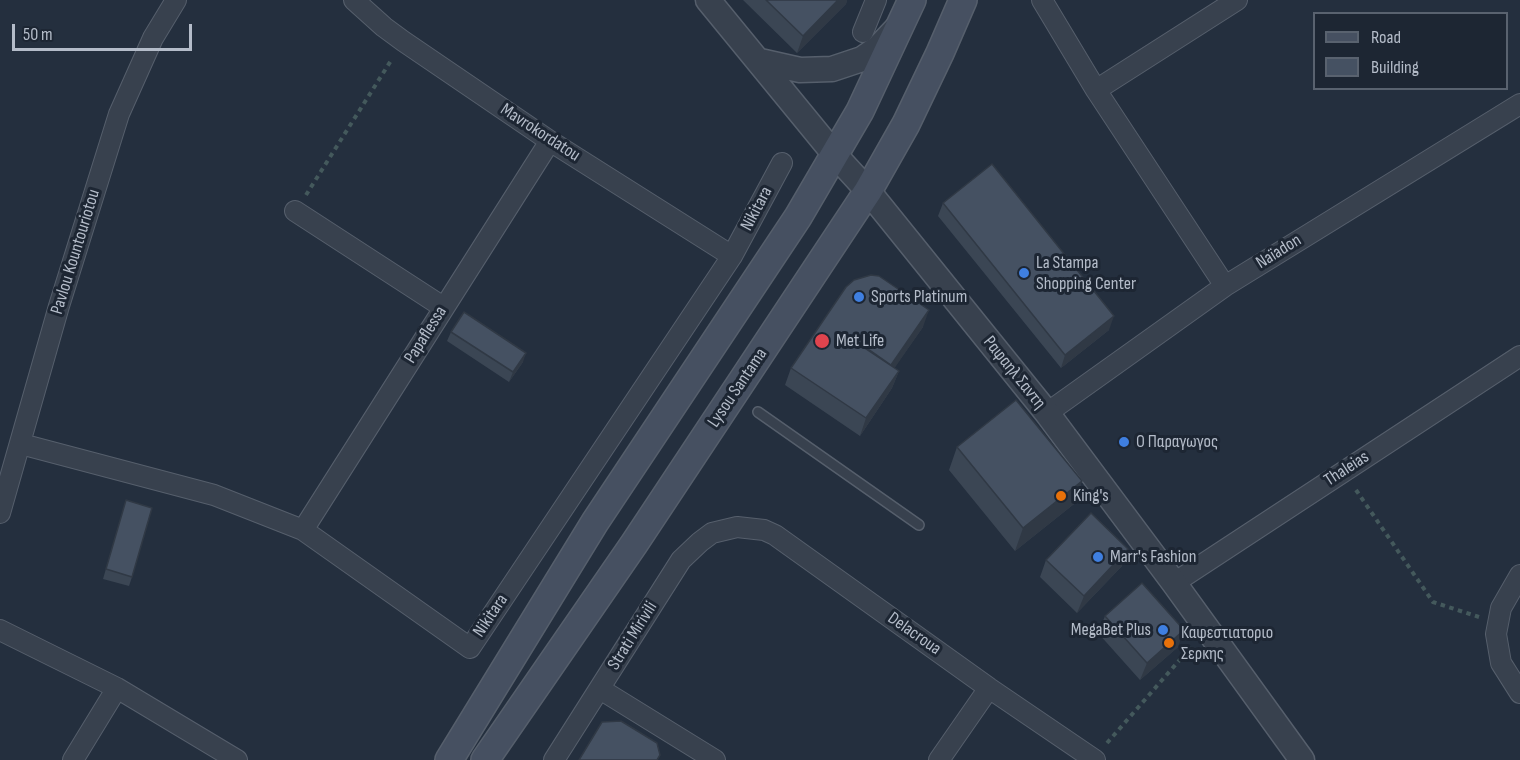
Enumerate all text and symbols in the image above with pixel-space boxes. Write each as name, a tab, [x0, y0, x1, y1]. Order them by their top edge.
scale bar	[15, 12, 195, 50]
legend	[1313, 12, 1508, 90]
text: 50 m	[23, 24, 53, 45]
text: Road	[1371, 27, 1401, 48]
text: Building	[1371, 57, 1419, 78]
street label: Mavrokordatou	[496, 99, 584, 167]
street label: Nikitara	[736, 183, 778, 235]
street label: Pavlou Kountouriotou	[47, 187, 105, 317]
street label: Naïadon	[1252, 230, 1306, 274]
place label: La Stampa Shopping Center	[1036, 252, 1136, 294]
marker: La Stampa Shopping Center	[1017, 266, 1031, 280]
place label: Sports Platinum	[871, 286, 967, 308]
marker: Sports Platinum	[852, 290, 866, 304]
street label: Papaflessa	[400, 302, 452, 368]
place label: Met Life	[836, 330, 884, 352]
marker: Met Life	[813, 332, 831, 350]
street label: Ραφαηλ Σαντη	[978, 332, 1050, 414]
street label: Lysou Santama	[704, 344, 772, 432]
place label: Ο Παραγωγος	[1136, 431, 1218, 453]
marker: Ο Παραγωγος	[1117, 435, 1131, 449]
street label: Thaleias	[1321, 447, 1373, 491]
place label: King's	[1073, 485, 1109, 507]
marker: King's	[1054, 489, 1068, 503]
place label: Marr's Fashion	[1110, 546, 1196, 568]
marker: Marr's Fashion	[1091, 550, 1105, 564]
street label: Nikitara	[469, 591, 513, 641]
street label: Strati Mirivili	[604, 598, 662, 674]
street label: Delacroua	[883, 608, 945, 660]
place label: MegaBet Plus	[1071, 619, 1151, 641]
place label: Καφεστιατοριο Σερκης	[1181, 622, 1273, 664]
marker: MegaBet Plus	[1156, 623, 1170, 637]
marker: Καφεστιατοριο Σερκης	[1162, 636, 1176, 650]

